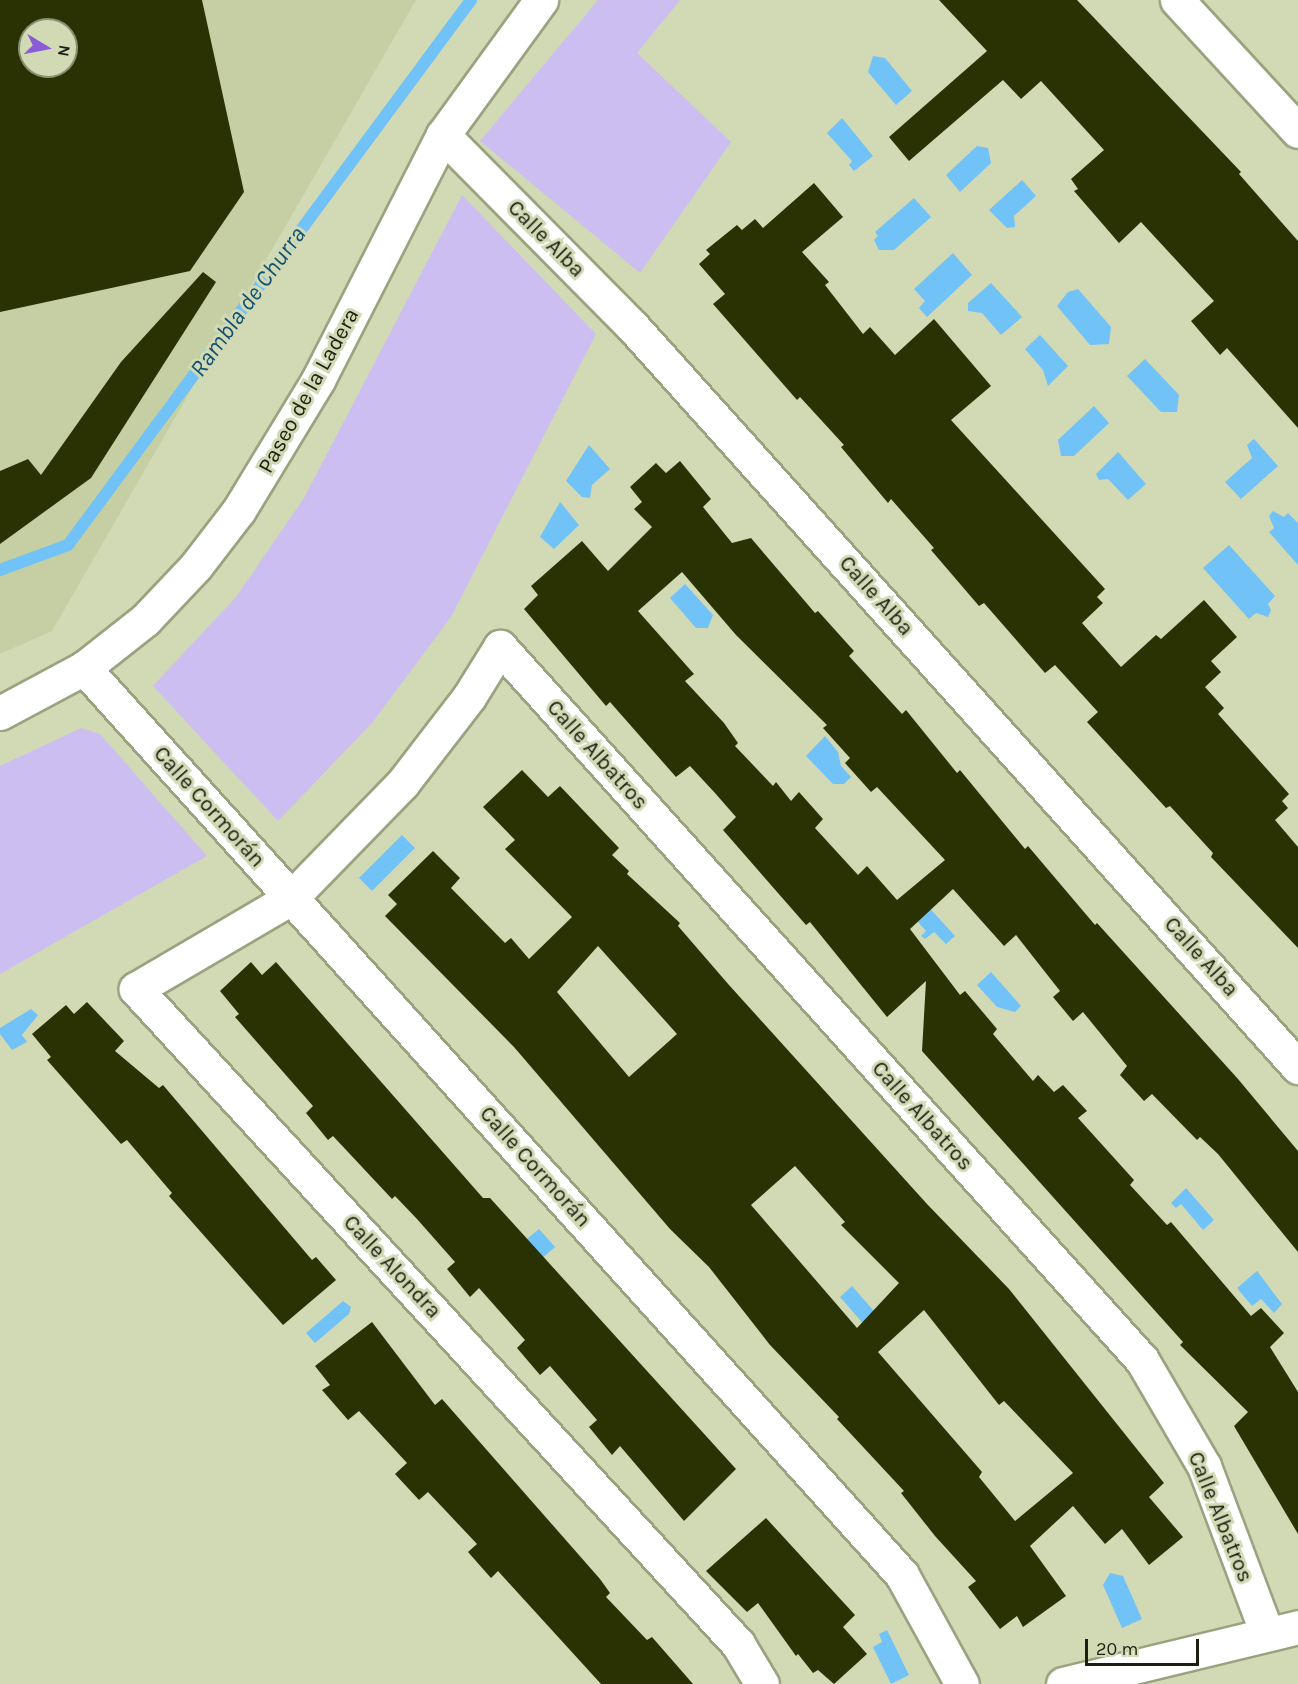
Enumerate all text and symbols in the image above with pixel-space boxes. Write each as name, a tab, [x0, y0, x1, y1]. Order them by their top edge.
north arrow	[18, 18, 78, 78]
text: N	[54, 44, 75, 58]
street label: Calle Alba	[502, 195, 590, 283]
water label: Rambla de Churra	[184, 221, 312, 383]
street label: Paseo de la Ladera	[253, 304, 365, 478]
street label: Calle Alba	[833, 551, 919, 641]
street label: Calle Albatros	[541, 695, 653, 815]
street label: Calle Cormorán	[148, 741, 270, 873]
street label: Calle Alba	[1158, 912, 1244, 1002]
street label: Calle Albatros	[866, 1056, 978, 1176]
street label: Calle Cormorán	[474, 1101, 596, 1233]
street label: Calle Alondra	[337, 1210, 447, 1324]
street label: Calle Albatros	[1182, 1448, 1258, 1586]
scale bar	[1088, 1627, 1202, 1665]
text: 20 m	[1096, 1638, 1138, 1660]

